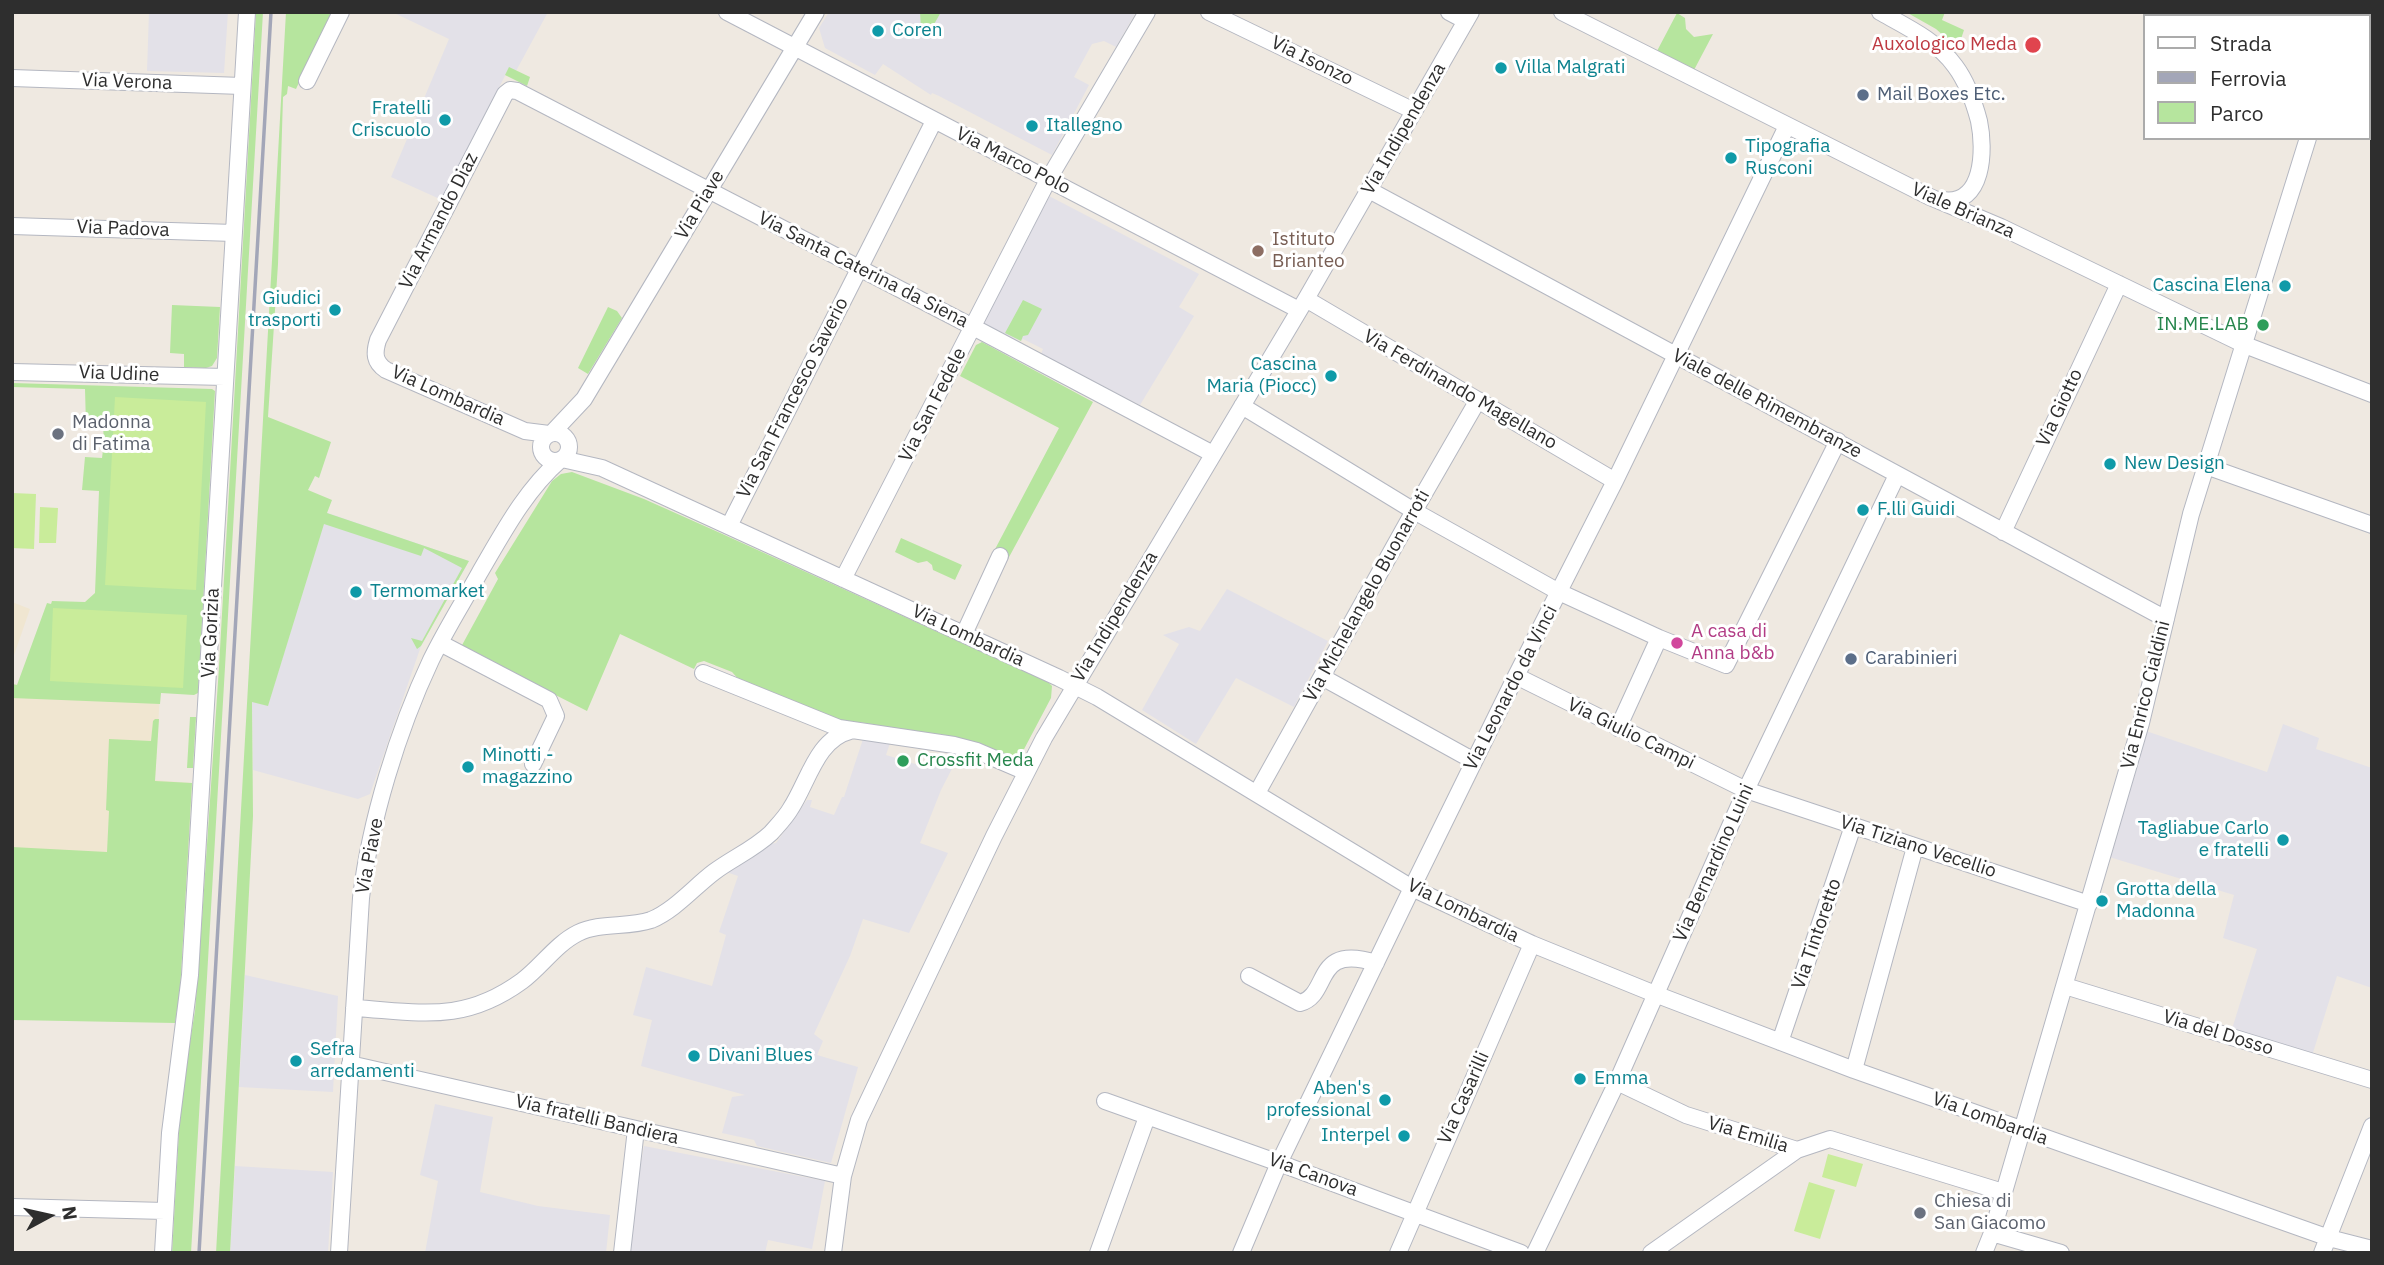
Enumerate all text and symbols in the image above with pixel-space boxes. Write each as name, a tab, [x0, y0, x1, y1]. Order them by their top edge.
legend	[2142, 14, 2370, 140]
place label: Coren	[892, 20, 943, 42]
marker: Coren	[870, 23, 886, 39]
text: Strada	[2210, 29, 2272, 57]
street label: Via Isonzo	[1267, 31, 1357, 91]
place label: Auxologico Meda	[1872, 34, 2017, 56]
marker: Auxologico Meda	[2023, 35, 2043, 55]
place label: Villa Malgrati	[1515, 57, 1625, 79]
street label: Via Indipendenza	[1357, 59, 1451, 199]
marker: Villa Malgrati	[1493, 60, 1509, 76]
text: Ferrovia	[2210, 64, 2286, 92]
street label: Via Verona	[81, 69, 173, 95]
place label: Mail Boxes Etc.	[1877, 84, 2006, 106]
marker: Mail Boxes Etc.	[1855, 87, 1871, 103]
place label: Fratelli Criscuolo	[351, 98, 431, 142]
text: Parco	[2210, 99, 2264, 127]
marker: Fratelli Criscuolo	[437, 112, 453, 128]
place label: Itallegno	[1046, 115, 1123, 137]
marker: Itallegno	[1024, 118, 1040, 134]
street label: Via Marco Polo	[952, 122, 1074, 200]
place label: Tipografia Rusconi	[1745, 136, 1830, 180]
street label: Via Armando Diaz	[395, 149, 483, 293]
marker: Tipografia Rusconi	[1723, 150, 1739, 166]
street label: Via Piave	[670, 166, 730, 244]
street label: Viale Brianza	[1908, 178, 2018, 244]
street label: Via Santa Caterina da Siena	[754, 207, 972, 333]
street label: Via Padova	[76, 216, 170, 242]
place label: Istituto Brianteo	[1272, 229, 1345, 273]
marker: Istituto Brianteo	[1250, 243, 1266, 259]
place label: Cascina Elena	[2152, 275, 2271, 297]
marker: Cascina Elena	[2277, 278, 2293, 294]
place label: Giudici trasporti	[248, 288, 321, 332]
street label: Via San Francesco Saverio	[732, 294, 854, 502]
marker: Giudici trasporti	[327, 302, 343, 318]
place label: IN.ME.LAB	[2157, 314, 2249, 336]
marker: IN.ME.LAB	[2255, 317, 2271, 333]
street label: Via Ferdinando Magellano	[1359, 325, 1561, 455]
street label: Via San Fedele	[894, 344, 972, 466]
street label: Viale delle Rimembranze	[1668, 344, 1866, 464]
place label: Cascina Maria (Piocc)	[1206, 354, 1317, 398]
street label: Via Udine	[78, 361, 160, 387]
street label: Via Lombardia	[388, 361, 508, 431]
street label: Via Giotto	[2032, 365, 2088, 451]
marker: Cascina Maria (Piocc)	[1323, 368, 1339, 384]
place label: Madonna di Fatima	[72, 412, 151, 456]
marker: Madonna di Fatima	[50, 426, 66, 442]
place label: New Design	[2124, 453, 2225, 475]
marker: New Design	[2102, 456, 2118, 472]
street label: Via Michelangelo Buonarroti	[1299, 486, 1435, 706]
place label: F.lli Guidi	[1877, 499, 1955, 521]
marker: F.lli Guidi	[1855, 502, 1871, 518]
street label: Via Indipendenza	[1067, 547, 1163, 687]
place label: Termomarket	[370, 581, 485, 603]
marker: Termomarket	[348, 584, 364, 600]
street label: Via Gorizia	[197, 587, 225, 679]
street label: Via Lombardia	[908, 600, 1028, 672]
street label: Via Leonardo da Vinci	[1459, 602, 1563, 774]
street label: Via Enrico Cialdini	[2117, 618, 2175, 772]
place label: A casa di Anna b&b	[1691, 621, 1775, 665]
marker: A casa di Anna b&b	[1669, 635, 1685, 651]
place label: Carabinieri	[1865, 648, 1957, 670]
marker: Carabinieri	[1843, 651, 1859, 667]
street label: Via Giulio Campi	[1564, 693, 1698, 775]
place label: Minotti - magazzino	[482, 745, 573, 789]
place label: Crossfit Meda	[917, 750, 1034, 772]
marker: Crossfit Meda	[895, 753, 911, 769]
marker: Minotti - magazzino	[460, 759, 476, 775]
street label: Via Bernardino Luini	[1669, 780, 1759, 946]
street label: Via Tiziano Vecellio	[1837, 811, 1999, 883]
street label: Via Piave	[351, 816, 389, 896]
place label: Tagliabue Carlo e fratelli	[2138, 818, 2269, 862]
marker: Tagliabue Carlo e fratelli	[2275, 832, 2291, 848]
street label: Via Lombardia	[1403, 874, 1523, 948]
street label: Via Tintoretto	[1787, 876, 1847, 992]
place label: Grotta della Madonna	[2116, 879, 2216, 923]
marker: Grotta della Madonna	[2094, 893, 2110, 909]
street label: Via del Dosso	[2160, 1005, 2276, 1061]
place label: Sefra arredamenti	[310, 1039, 415, 1083]
place label: Divani Blues	[708, 1045, 813, 1067]
marker: Divani Blues	[686, 1048, 702, 1064]
street label: Via Casarilli	[1433, 1048, 1495, 1148]
marker: Sefra arredamenti	[288, 1053, 304, 1069]
place label: Emma	[1594, 1068, 1648, 1090]
marker: Emma	[1572, 1071, 1588, 1087]
place label: Aben's professional	[1266, 1078, 1371, 1122]
street label: Via Lombardia	[1929, 1088, 2051, 1150]
street label: Via fratelli Bandiera	[513, 1090, 681, 1150]
marker: Aben's professional	[1377, 1092, 1393, 1108]
street label: Via Emilia	[1705, 1112, 1791, 1158]
place label: Interpel	[1321, 1125, 1390, 1147]
marker: Interpel	[1396, 1128, 1412, 1144]
street label: Via Canova	[1265, 1148, 1361, 1202]
north arrow	[14, 1181, 84, 1251]
place label: Chiesa di San Giacomo	[1934, 1191, 2046, 1235]
text: N	[57, 1205, 83, 1222]
marker: Chiesa di San Giacomo	[1912, 1205, 1928, 1221]

